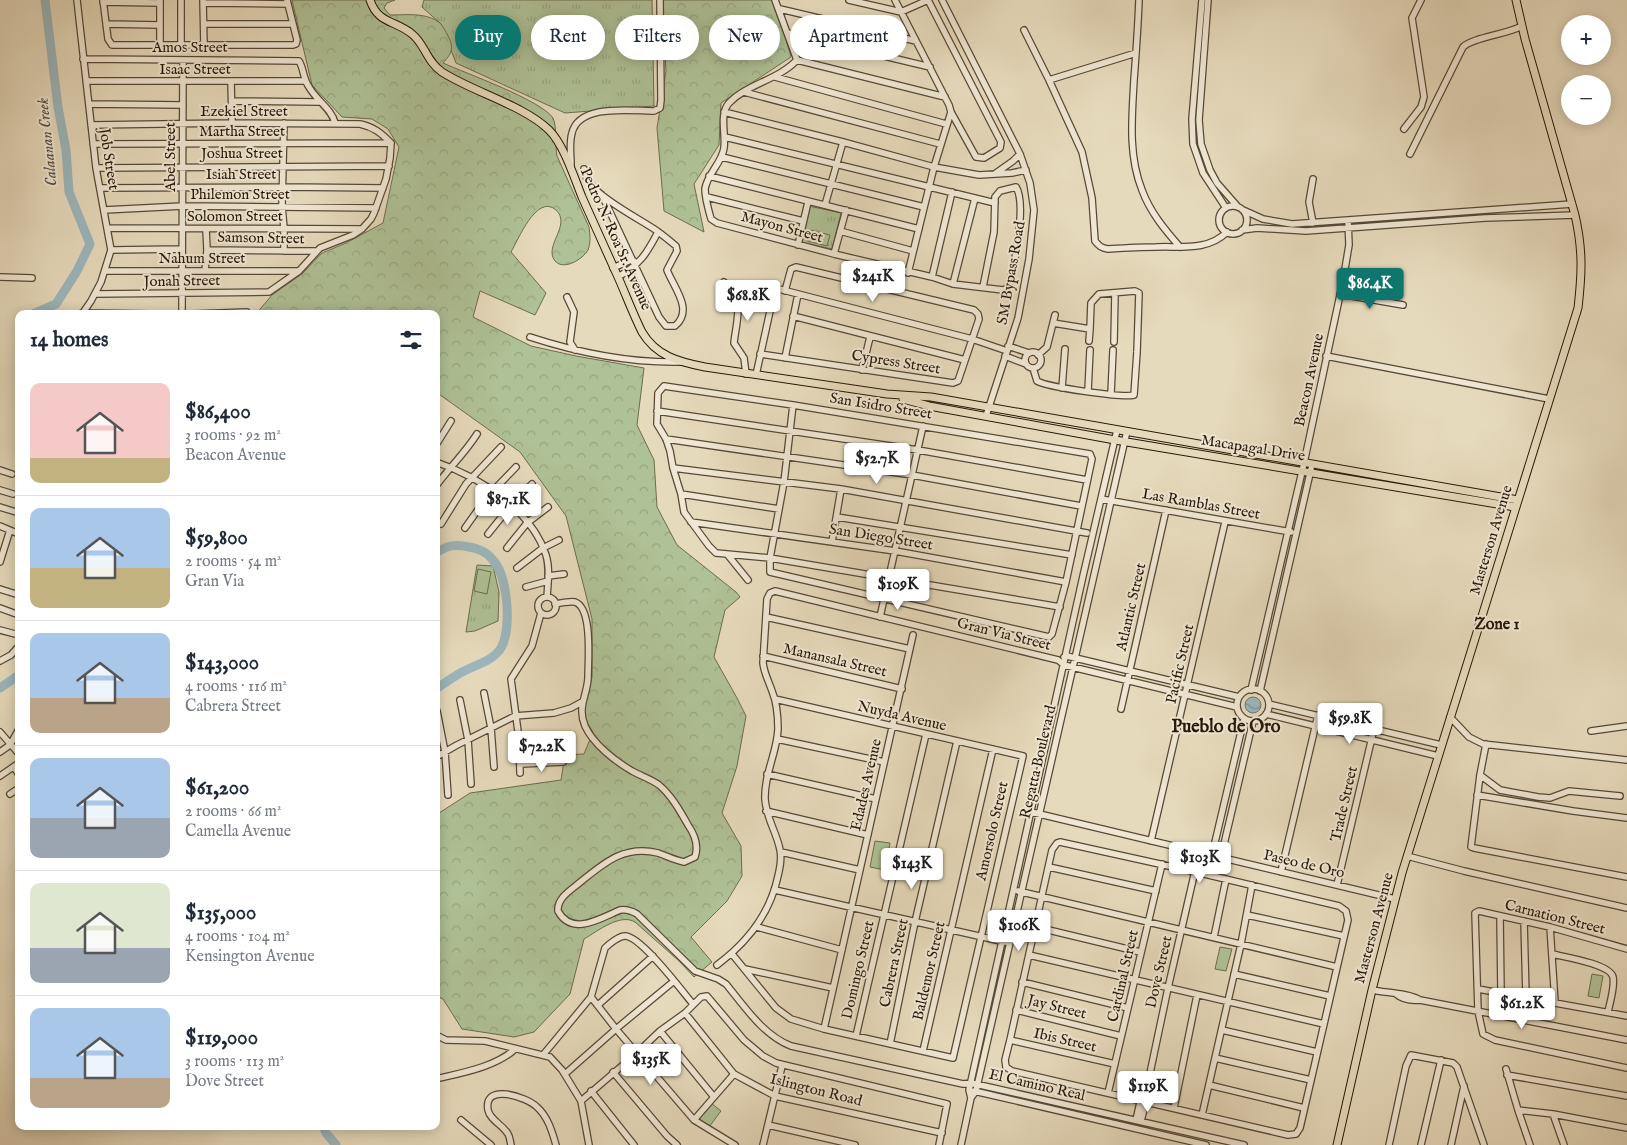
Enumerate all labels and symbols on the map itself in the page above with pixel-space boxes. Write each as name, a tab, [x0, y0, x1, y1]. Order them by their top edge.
street label: Amos Street	[151, 38, 228, 57]
street label: Isaac Street	[159, 60, 231, 79]
water label: Calaanan Creek	[33, 96, 63, 187]
street label: Ezekiel Street	[200, 102, 288, 121]
street label: Abel Street	[161, 122, 180, 193]
street label: Martha Street	[199, 122, 285, 141]
street label: Job Street	[94, 125, 123, 191]
street label: Joshua Street	[199, 144, 283, 163]
street label: Isiah Street	[206, 165, 276, 184]
street label: Pedro N. Roa Sr. Avenue	[576, 165, 656, 313]
street label: Philemon Street	[190, 185, 290, 204]
street label: Solomon Street	[187, 207, 283, 226]
street label: Mayon Street	[739, 207, 825, 247]
street label: SM Bypass Road	[993, 219, 1030, 326]
street label: Samson Street	[217, 228, 305, 248]
street label: Nahum Street	[159, 249, 245, 268]
pin: $241K	[838, 260, 908, 303]
pin: $86.4K	[1329, 268, 1411, 310]
street label: Jonah Street	[141, 271, 221, 291]
pin: $68.8K	[707, 280, 789, 322]
street label: Beacon Avenue	[1290, 332, 1328, 428]
street label: Cypress Street	[850, 346, 942, 378]
street label: San Isidro Street	[829, 389, 933, 423]
street label: Macapagal Drive	[1200, 430, 1306, 466]
pin: $52.7K	[836, 442, 918, 485]
street label: Masterson Avenue	[1465, 483, 1517, 597]
pin: $87.1K	[467, 484, 549, 526]
street label: Las Ramblas Street	[1141, 484, 1261, 524]
street label: San Diego Street	[828, 519, 934, 555]
street label: Atlantic Street	[1111, 561, 1150, 654]
pin: $109K	[863, 568, 933, 611]
street label: Gran Via Street	[955, 613, 1053, 655]
district label: Zone 1	[1474, 615, 1520, 635]
street label: Pacific Street	[1162, 622, 1198, 706]
street label: Manansala Street	[781, 639, 889, 681]
street label: Nuyda Avenue	[856, 697, 949, 736]
street label: Regatta Boulevard	[1016, 702, 1061, 821]
pin: $59.8K	[1309, 702, 1391, 745]
district label: Pueblo de Oro	[1171, 716, 1281, 739]
pin: $72.2K	[501, 730, 583, 773]
street label: Edades Avenue	[846, 737, 886, 833]
street label: Trade Street	[1326, 764, 1362, 844]
street label: Amorsolo Street	[971, 780, 1013, 883]
pin: $103K	[1165, 842, 1235, 884]
street label: Paseo de Oro	[1262, 845, 1346, 883]
pin: $143K	[877, 848, 947, 890]
street label: Masterson Avenue	[1350, 870, 1398, 985]
street label: Carnation Street	[1503, 895, 1607, 939]
pin: $106K	[984, 910, 1054, 952]
street label: Cabrera Street	[875, 917, 913, 1009]
street label: Domingo Street	[837, 919, 879, 1021]
street label: Baldemor Street	[908, 920, 950, 1022]
street label: Cardinal Street	[1103, 928, 1143, 1024]
street label: Dove Street	[1141, 934, 1177, 1010]
pin: $61.2K	[1481, 988, 1563, 1030]
street label: Jay Street	[1024, 990, 1088, 1023]
street label: Ibis Street	[1032, 1024, 1098, 1056]
pin: $135K	[616, 1044, 686, 1086]
street label: El Camino Real	[987, 1065, 1088, 1106]
street label: Islington Road	[768, 1069, 865, 1111]
pin: $119K	[1113, 1070, 1183, 1113]

